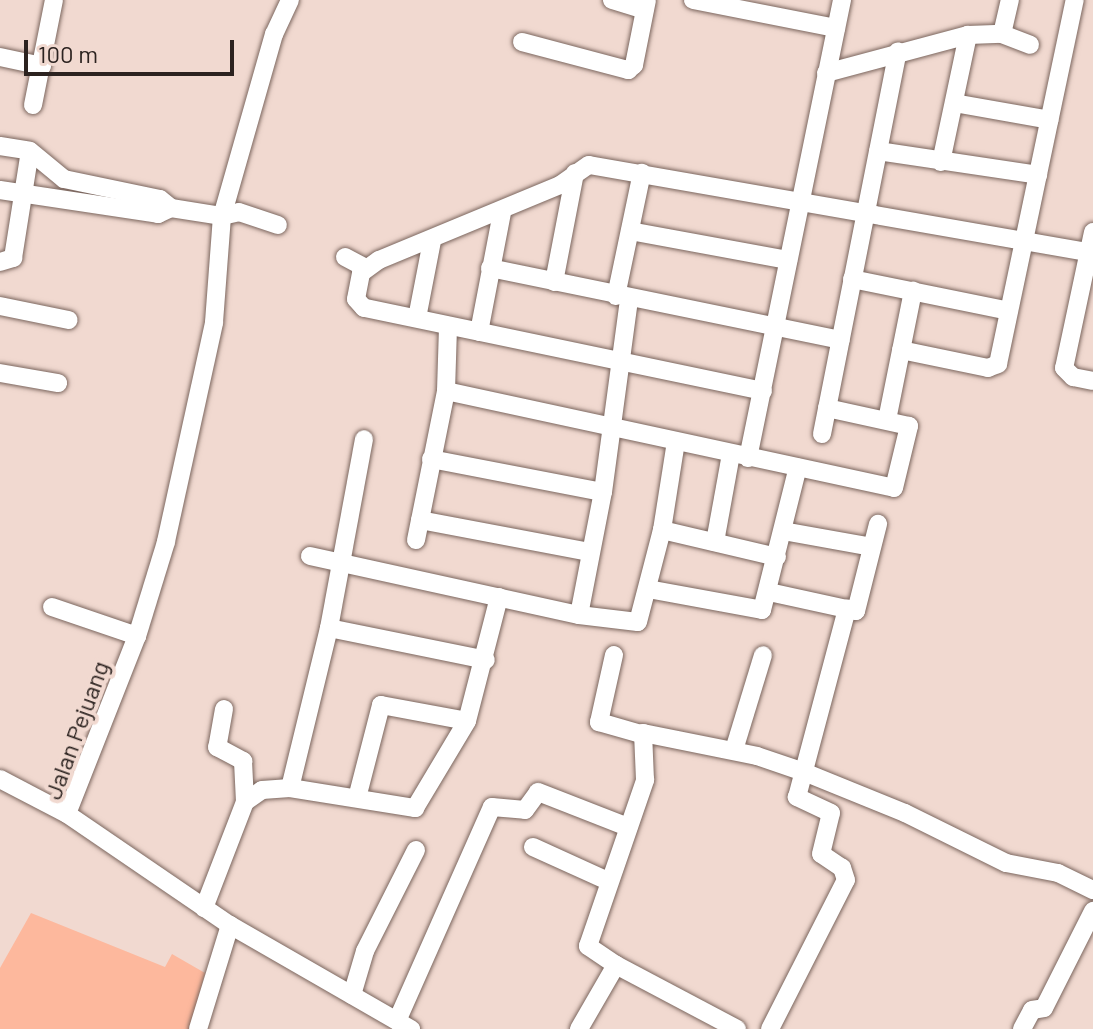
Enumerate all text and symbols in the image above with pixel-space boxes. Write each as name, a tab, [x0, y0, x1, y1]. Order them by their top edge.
scale bar	[28, 24, 238, 74]
text: 100 m	[38, 39, 98, 68]
street label: Jalan Pejuang	[38, 657, 114, 803]

